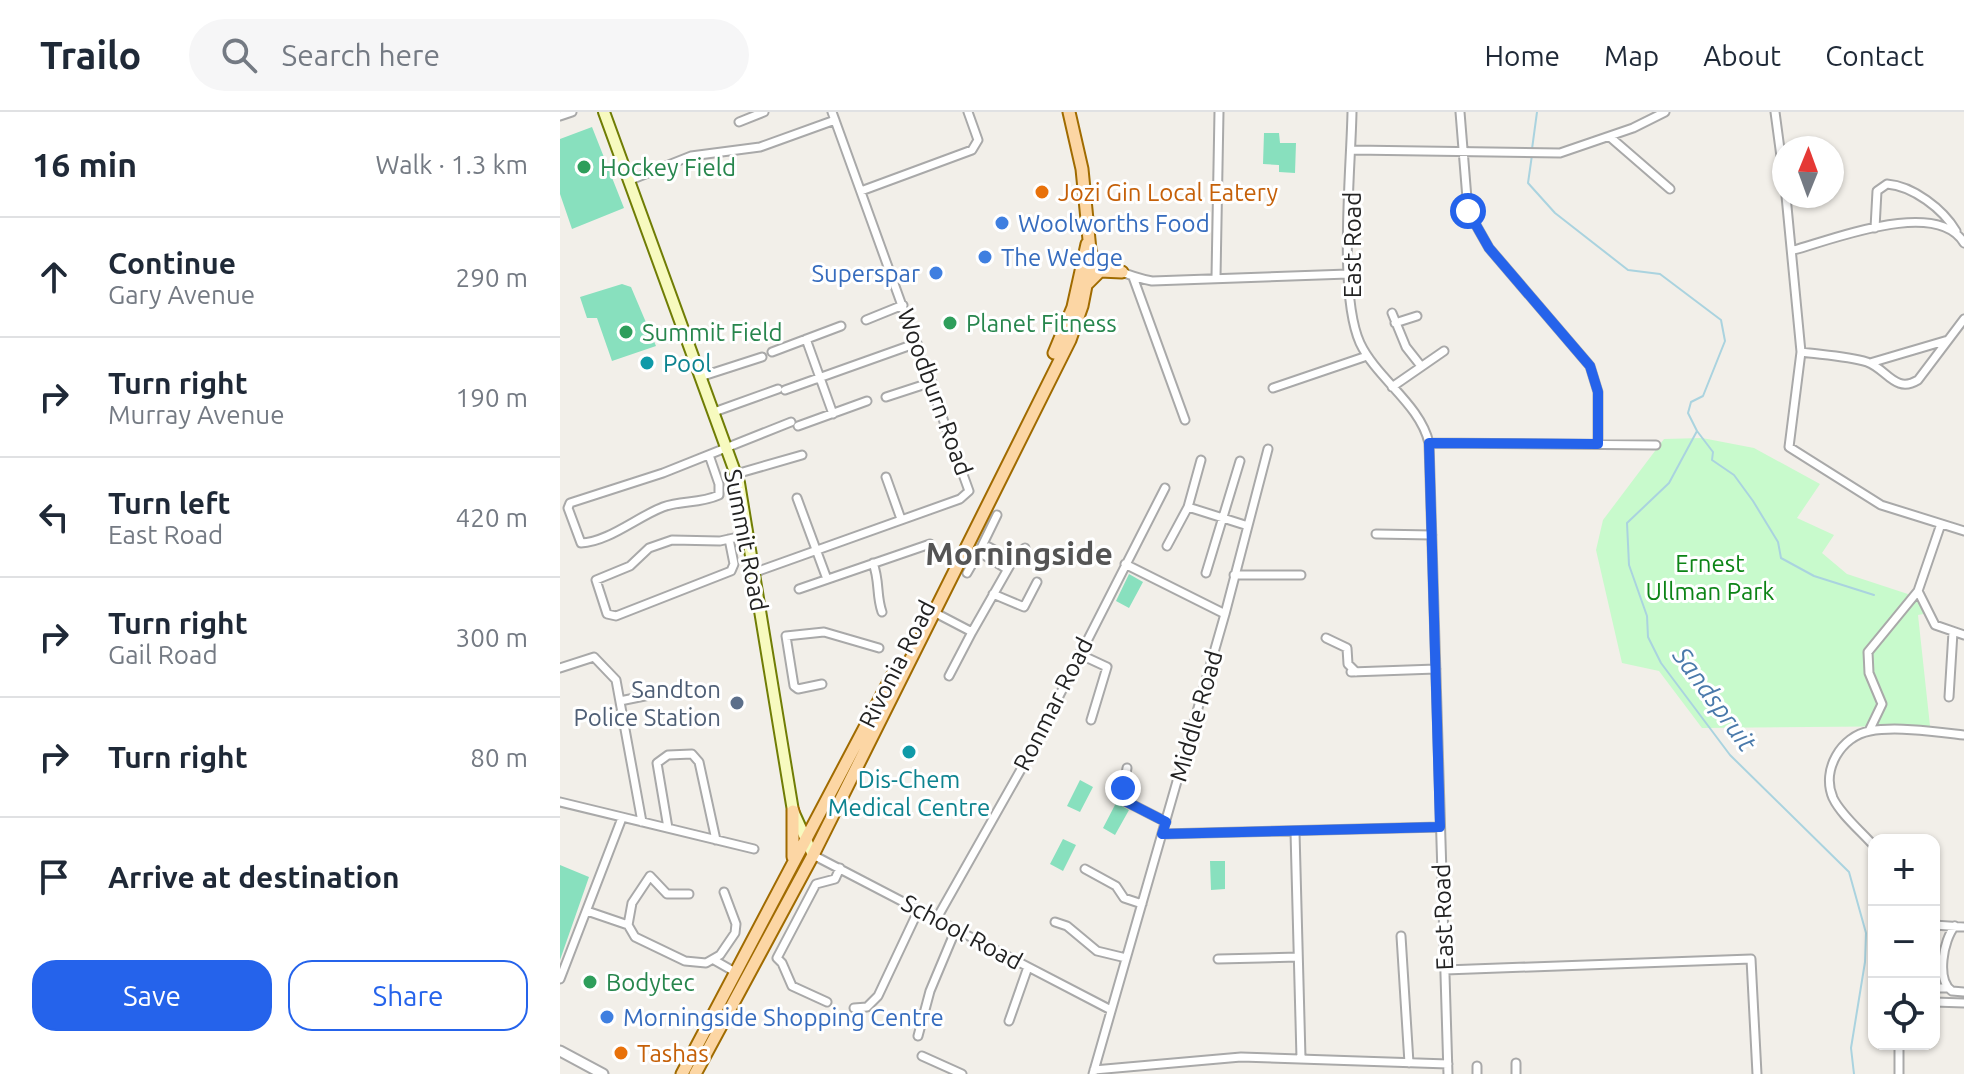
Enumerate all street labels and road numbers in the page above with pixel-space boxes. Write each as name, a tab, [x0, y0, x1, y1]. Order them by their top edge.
street label: East Road	[1339, 192, 1366, 298]
street label: Woodburn Road	[892, 305, 978, 479]
street label: Summit Road	[719, 467, 773, 613]
street label: Rivonia Road	[853, 596, 941, 732]
street label: Ronmar Road	[1008, 633, 1098, 775]
street label: Middle Road	[1164, 647, 1228, 785]
street label: East Road	[1428, 863, 1458, 971]
street label: School Road	[897, 889, 1027, 975]

